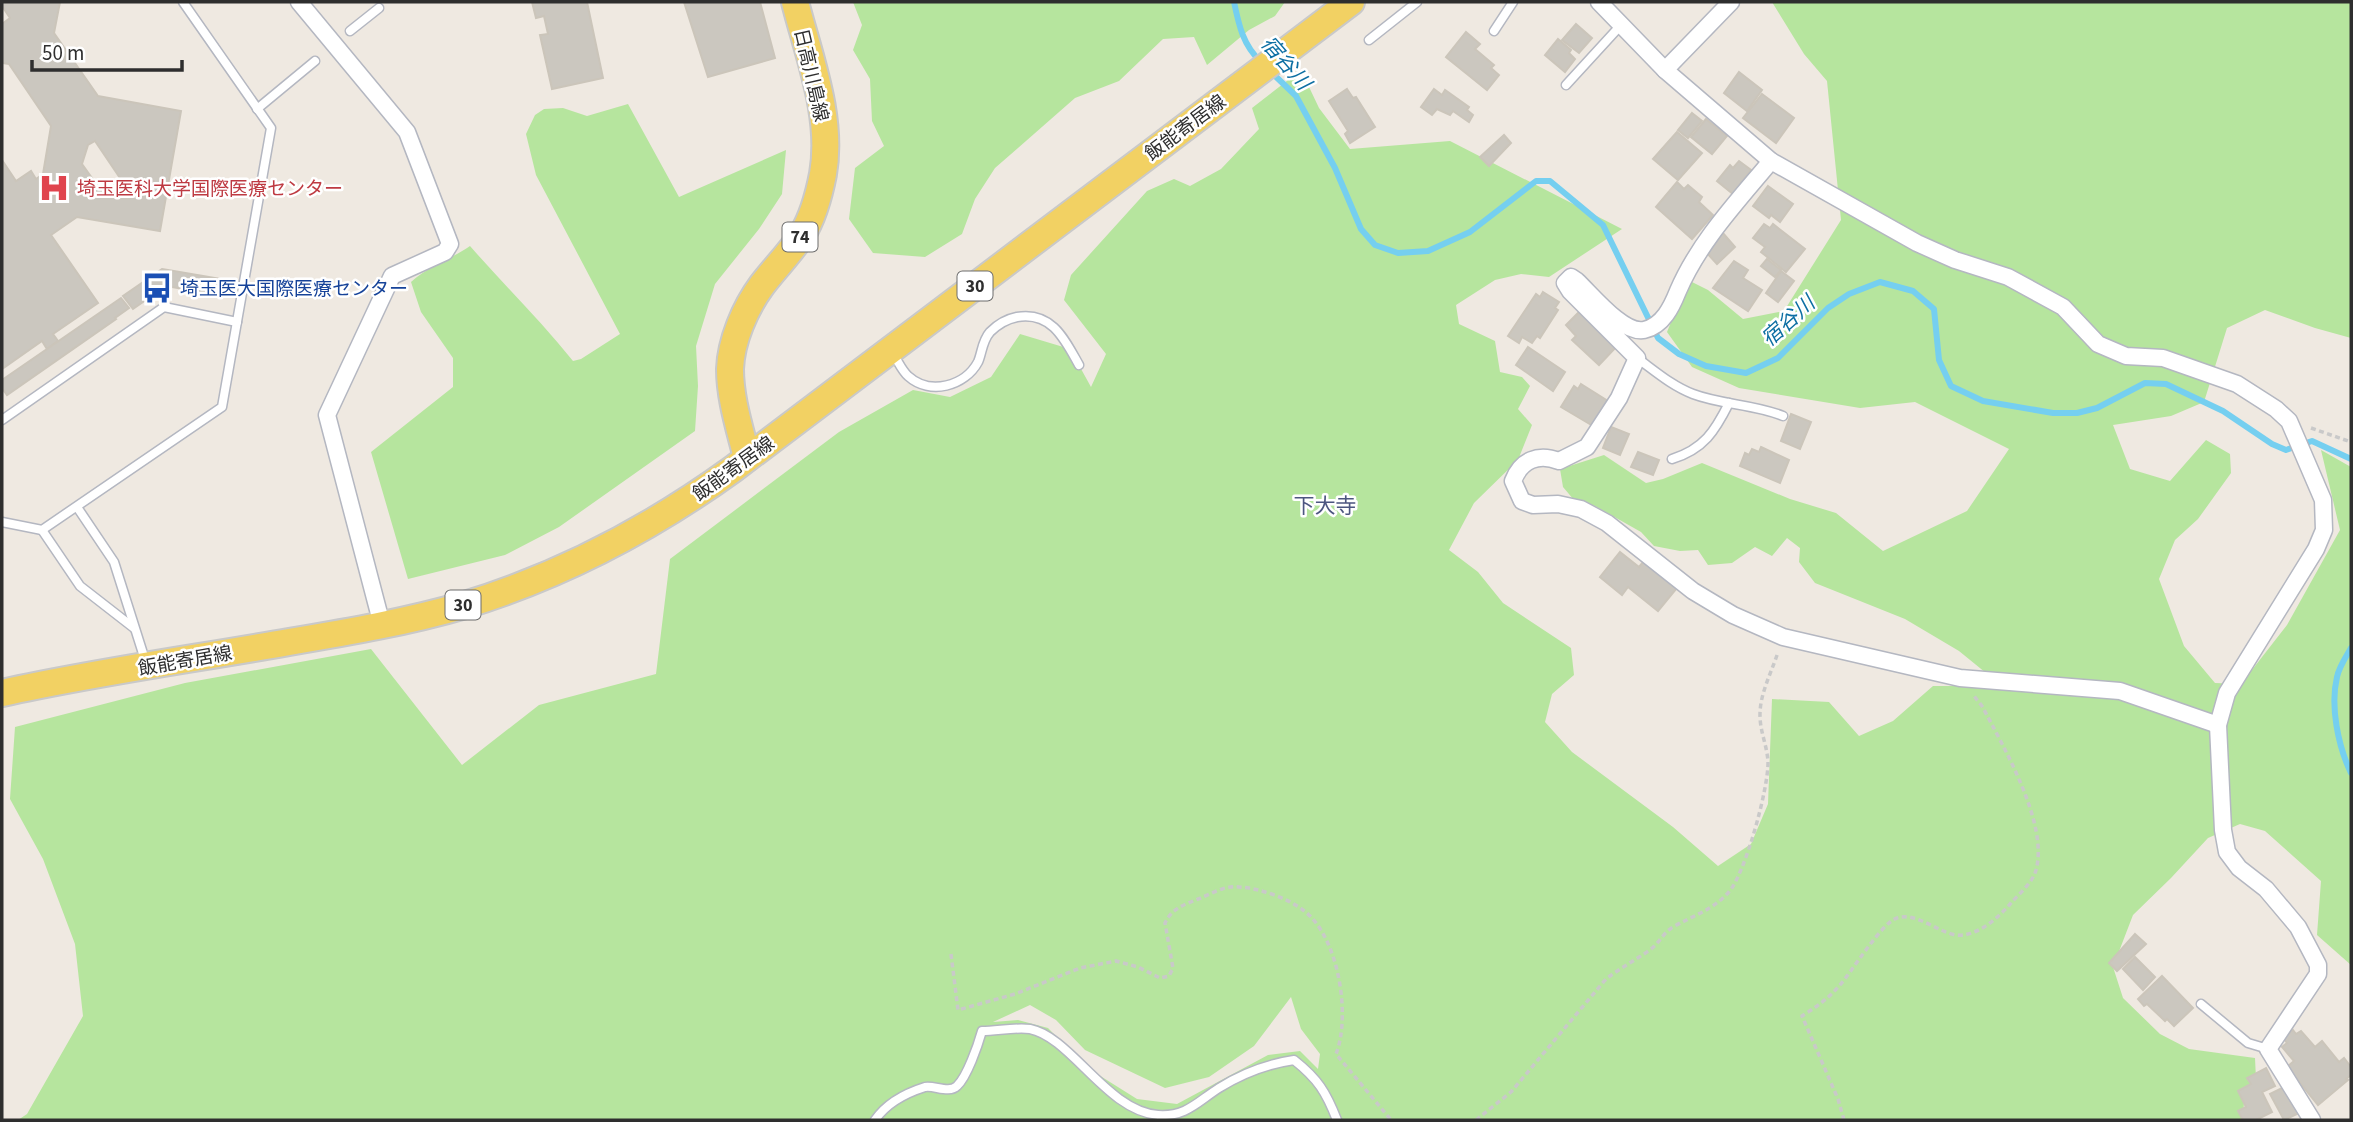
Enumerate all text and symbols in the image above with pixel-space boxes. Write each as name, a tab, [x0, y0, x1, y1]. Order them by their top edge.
street label: 日高川島線	[787, 26, 834, 125]
scale bar	[32, 28, 182, 72]
water label: 宿谷川	[1254, 29, 1319, 98]
text: 50 m	[42, 38, 84, 68]
street label: 飯能寄居線	[1140, 89, 1232, 168]
hospital icon: 埼玉医科大学国際医療センター	[37, 171, 71, 205]
place label: 埼玉医科大学国際医療センター	[77, 176, 343, 203]
road number: 74	[782, 222, 818, 251]
bus stop icon: 埼玉医大国際医療センター	[140, 271, 174, 305]
road number: 30	[958, 272, 992, 300]
place label: 埼玉医大国際医療センター	[180, 276, 408, 303]
water label: 宿谷川	[1755, 287, 1823, 353]
street label: 飯能寄居線	[688, 430, 780, 508]
district label: 下大寺	[1294, 491, 1357, 521]
road number: 30	[446, 590, 480, 620]
street label: 飯能寄居線	[136, 640, 234, 683]

